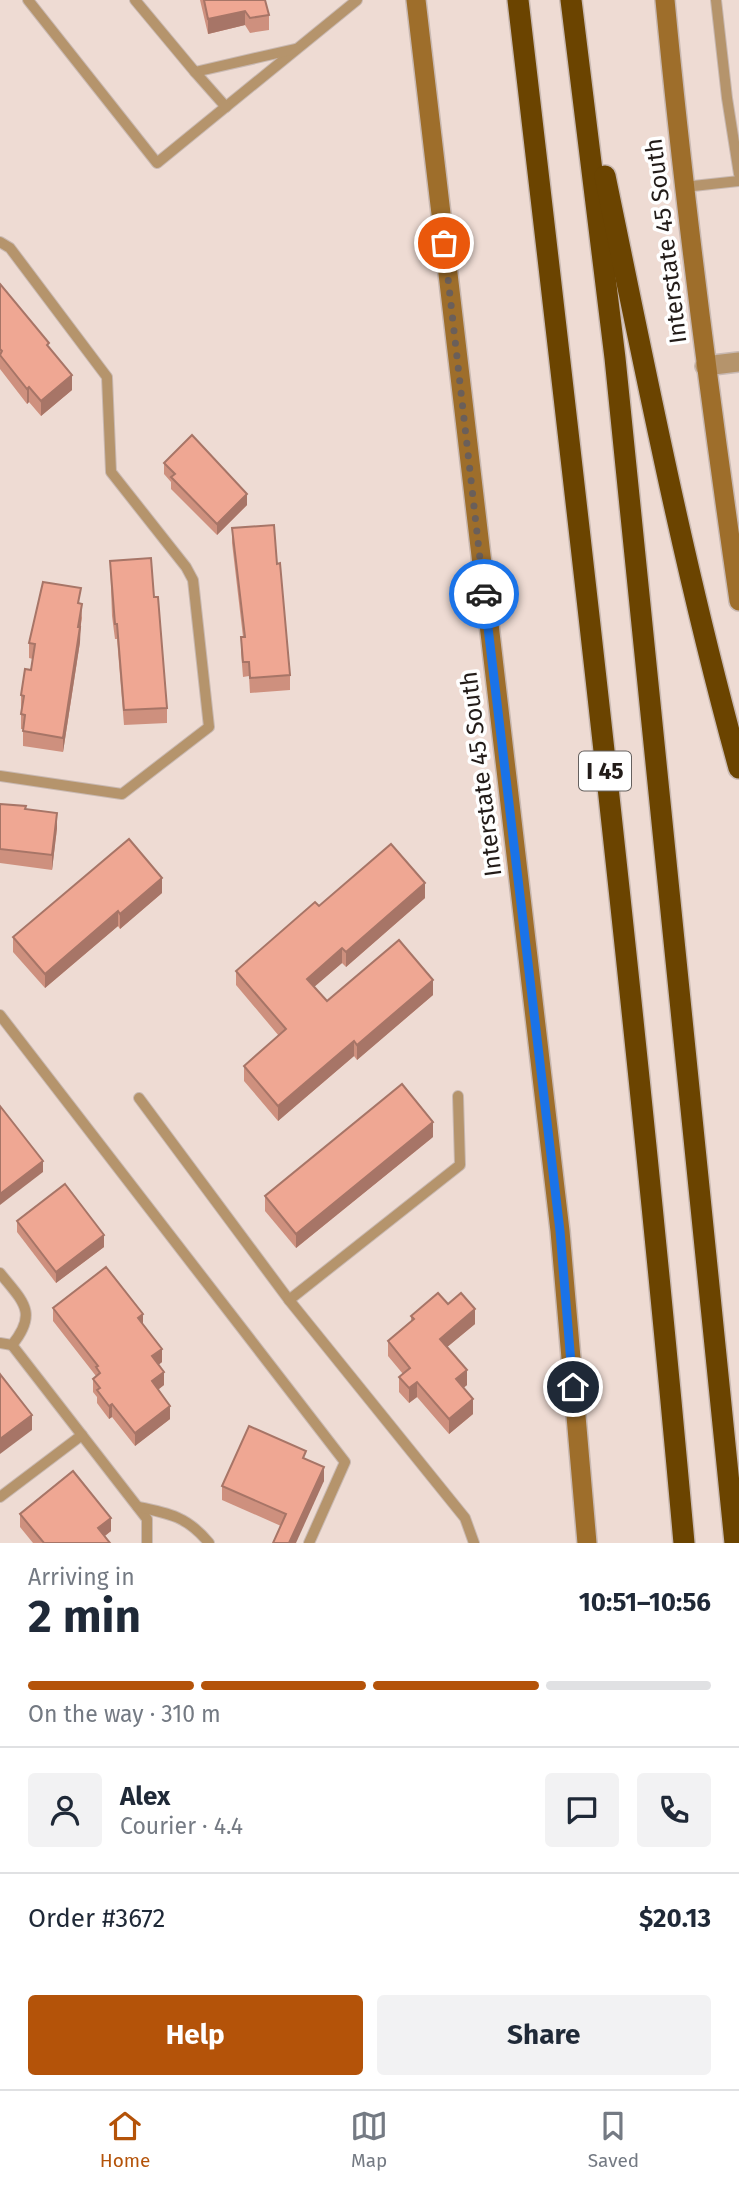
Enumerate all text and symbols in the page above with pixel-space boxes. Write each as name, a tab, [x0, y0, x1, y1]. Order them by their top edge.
street label: Interstate 45 South	[640, 137, 692, 345]
pin	[414, 213, 474, 273]
icon: bag	[425, 224, 463, 262]
courier	[449, 559, 519, 629]
icon: car	[465, 575, 503, 613]
street label: Interstate 45 South	[455, 670, 507, 878]
road number: I 45	[579, 751, 631, 790]
pin	[543, 1357, 603, 1417]
icon: home	[554, 1368, 592, 1406]
text: Arriving in	[28, 1563, 135, 1591]
text: 10:51–10:56	[579, 1587, 711, 1618]
text: 2 min	[28, 1589, 141, 1644]
text: On the way · 310 m	[28, 1700, 221, 1728]
button: person	[28, 1773, 102, 1847]
button: chat	[545, 1773, 619, 1847]
button: phone	[637, 1773, 711, 1847]
text: Alex	[120, 1781, 170, 1812]
text: Courier · 4.4	[120, 1812, 243, 1840]
text: Order #3672	[28, 1903, 165, 1934]
text: $20.13	[639, 1903, 711, 1934]
button: Help	[28, 1995, 363, 2075]
button: Share	[377, 1995, 711, 2075]
tab: Home	[100, 2107, 150, 2172]
tab: Map	[350, 2107, 388, 2172]
tab: Saved	[588, 2107, 639, 2172]

